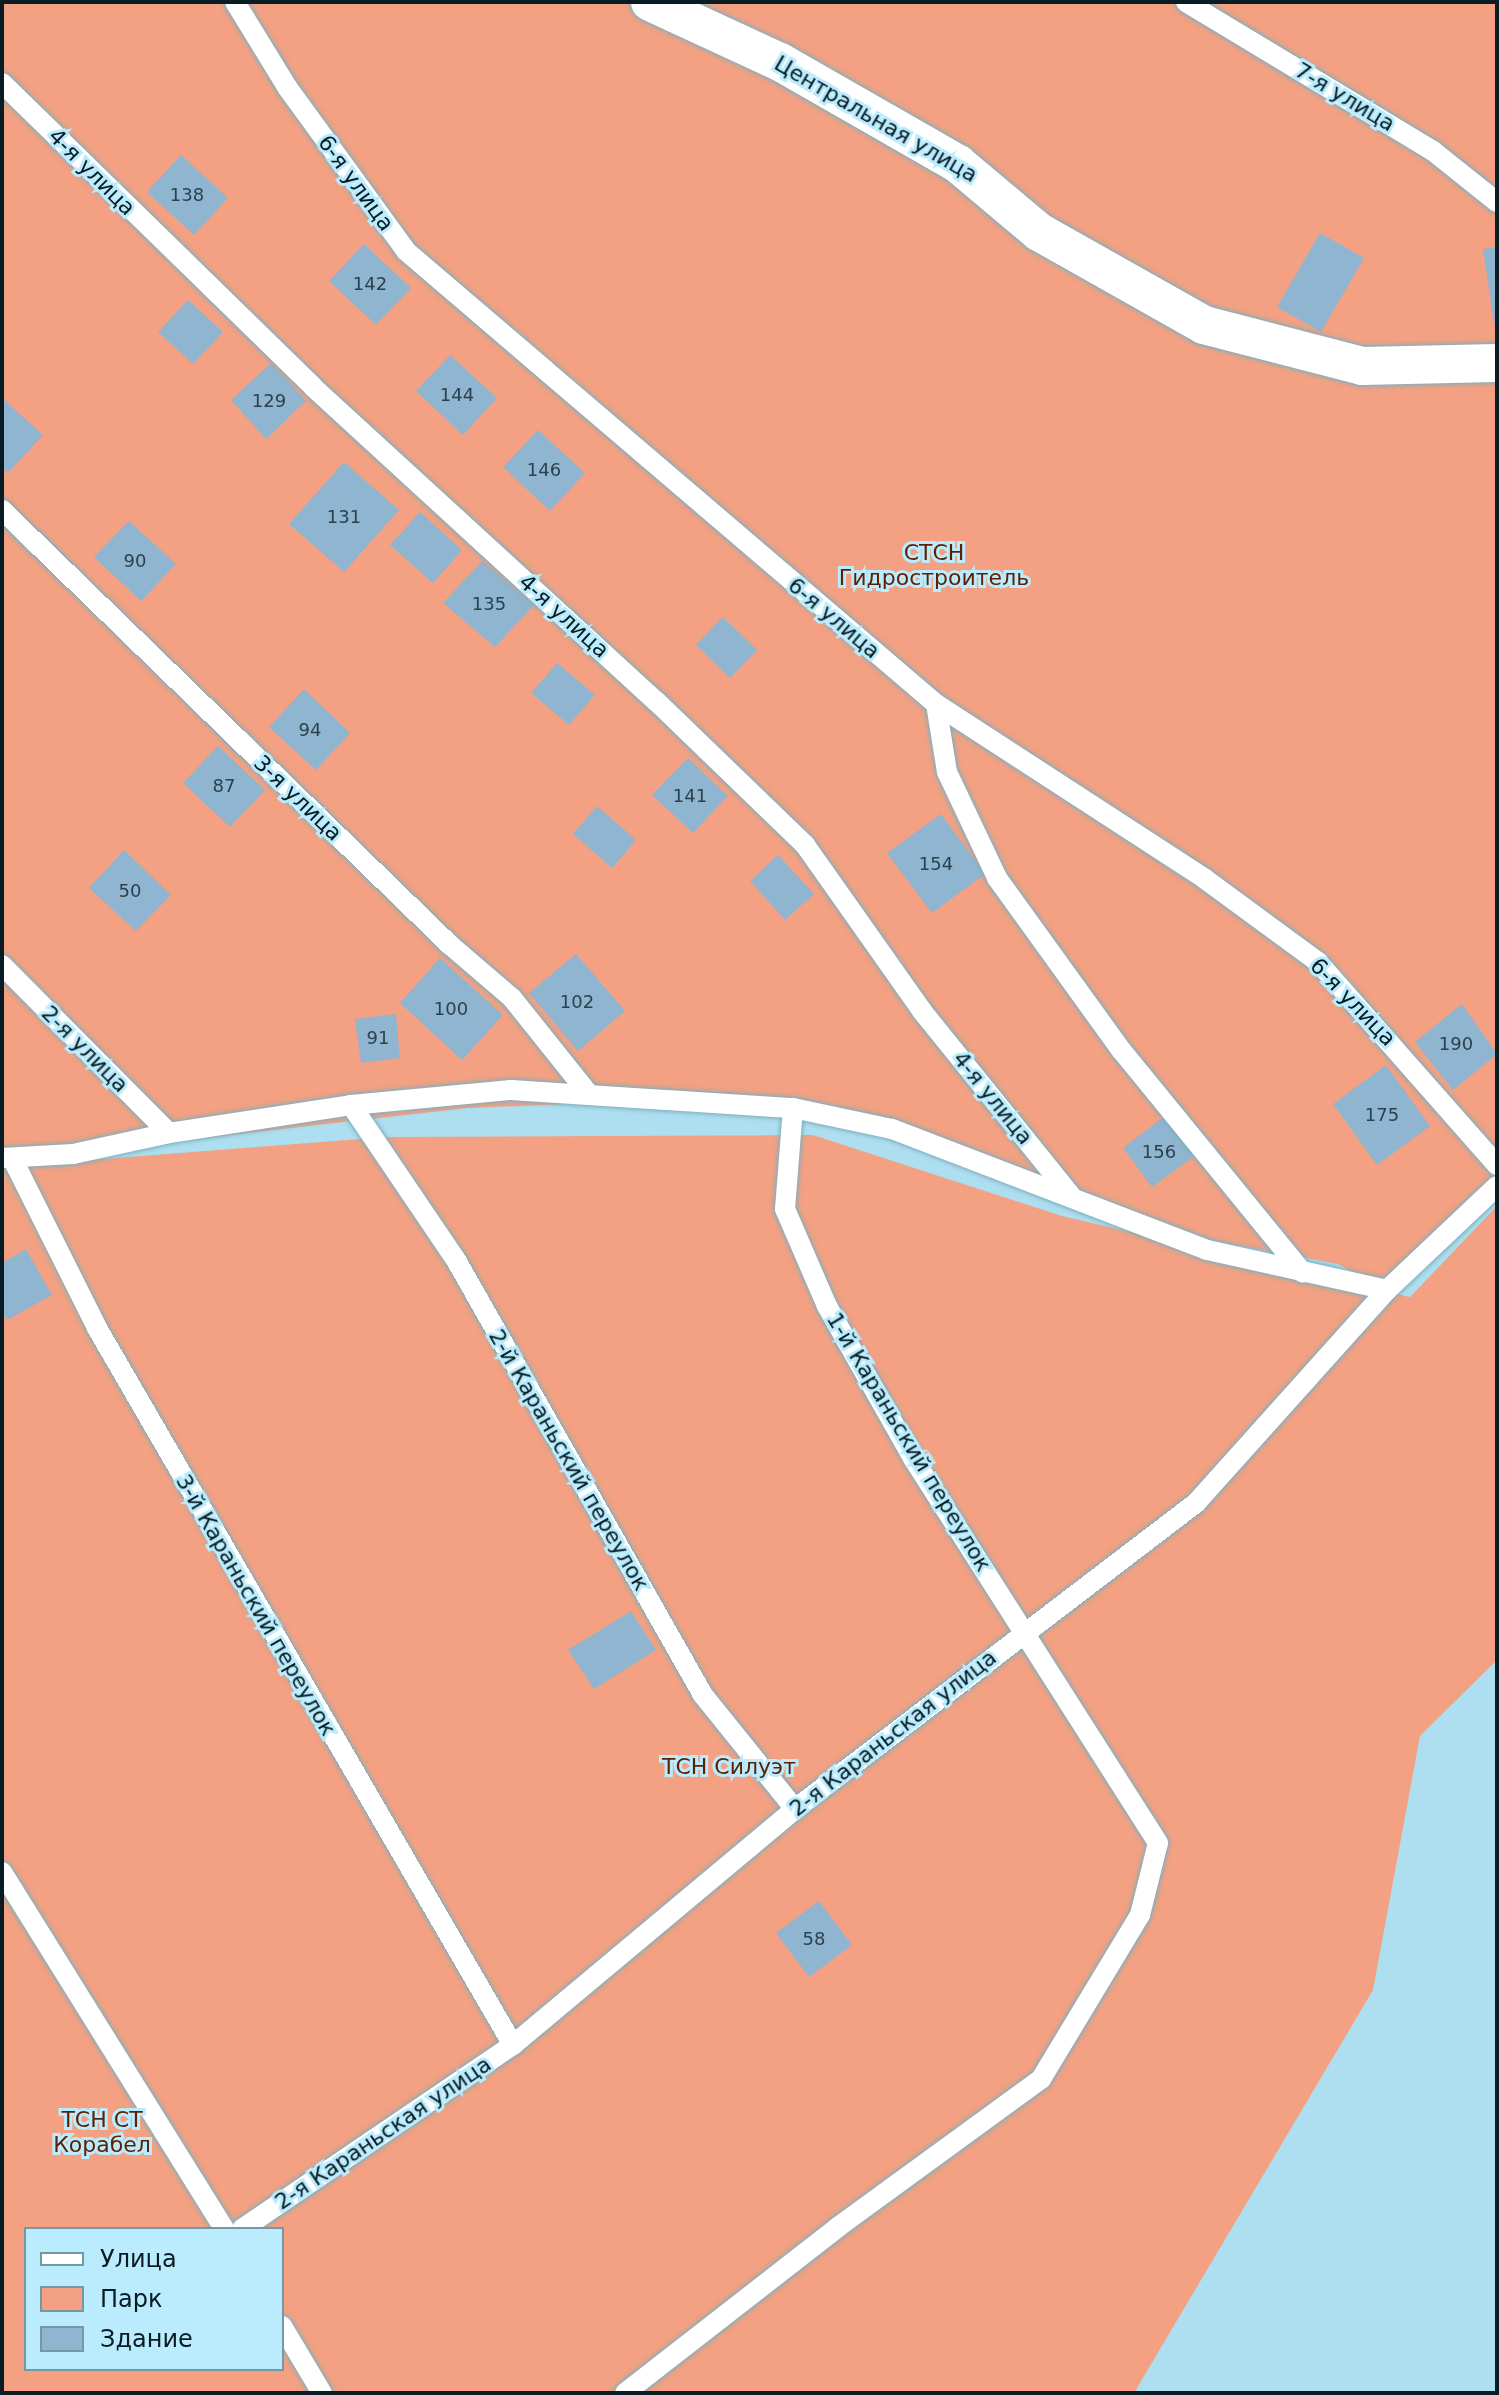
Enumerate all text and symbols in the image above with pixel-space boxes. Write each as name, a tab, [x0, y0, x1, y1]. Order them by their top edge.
street label: Центральная улица	[770, 50, 982, 188]
street label: 7-я улица	[1290, 57, 1400, 137]
street label: 4-я улица	[43, 123, 141, 221]
street label: 6-я улица	[312, 130, 400, 236]
house number: 138	[170, 184, 204, 206]
house number: 142	[353, 273, 387, 295]
house number: 144	[440, 384, 474, 406]
house number: 129	[252, 390, 286, 412]
house number: 146	[527, 459, 561, 481]
house number: 131	[327, 506, 361, 528]
park label: СТСН Гидростроитель	[839, 539, 1029, 590]
house number: 90	[124, 550, 146, 572]
street label: 4-я улица	[514, 569, 614, 663]
street label: 6-я улица	[783, 572, 885, 664]
house number: 135	[472, 593, 506, 615]
house number: 94	[299, 719, 321, 741]
street label: 3-я улица	[249, 750, 347, 846]
house number: 87	[213, 775, 235, 797]
house number: 141	[673, 785, 707, 807]
house number: 154	[919, 853, 953, 875]
house number: 50	[119, 880, 141, 902]
street label: 6-я улица	[1305, 953, 1401, 1051]
house number: 102	[560, 991, 594, 1013]
house number: 100	[434, 998, 468, 1020]
street label: 2-я улица	[36, 1000, 134, 1098]
house number: 91	[367, 1027, 389, 1049]
house number: 190	[1439, 1033, 1473, 1055]
street label: 4-я улица	[948, 1046, 1038, 1150]
house number: 175	[1365, 1104, 1399, 1126]
house number: 156	[1142, 1141, 1176, 1163]
street label: 1-й Караньский переулок	[821, 1308, 997, 1576]
street label: 2-й Караньский переулок	[483, 1325, 655, 1595]
street label: 3-й Караньский переулок	[170, 1470, 342, 1740]
street label: 2-я Караньская улица	[784, 1644, 1002, 1822]
park label: ТСН Силуэт	[662, 1754, 796, 1780]
house number: 58	[803, 1928, 825, 1950]
street label: 2-я Караньская улица	[270, 2051, 496, 2215]
park label: ТСН СТ Корабел	[53, 2106, 151, 2158]
legend	[24, 2227, 284, 2371]
text: Улица	[100, 2245, 177, 2273]
text: Парк	[100, 2285, 162, 2313]
text: Здание	[100, 2325, 193, 2353]

